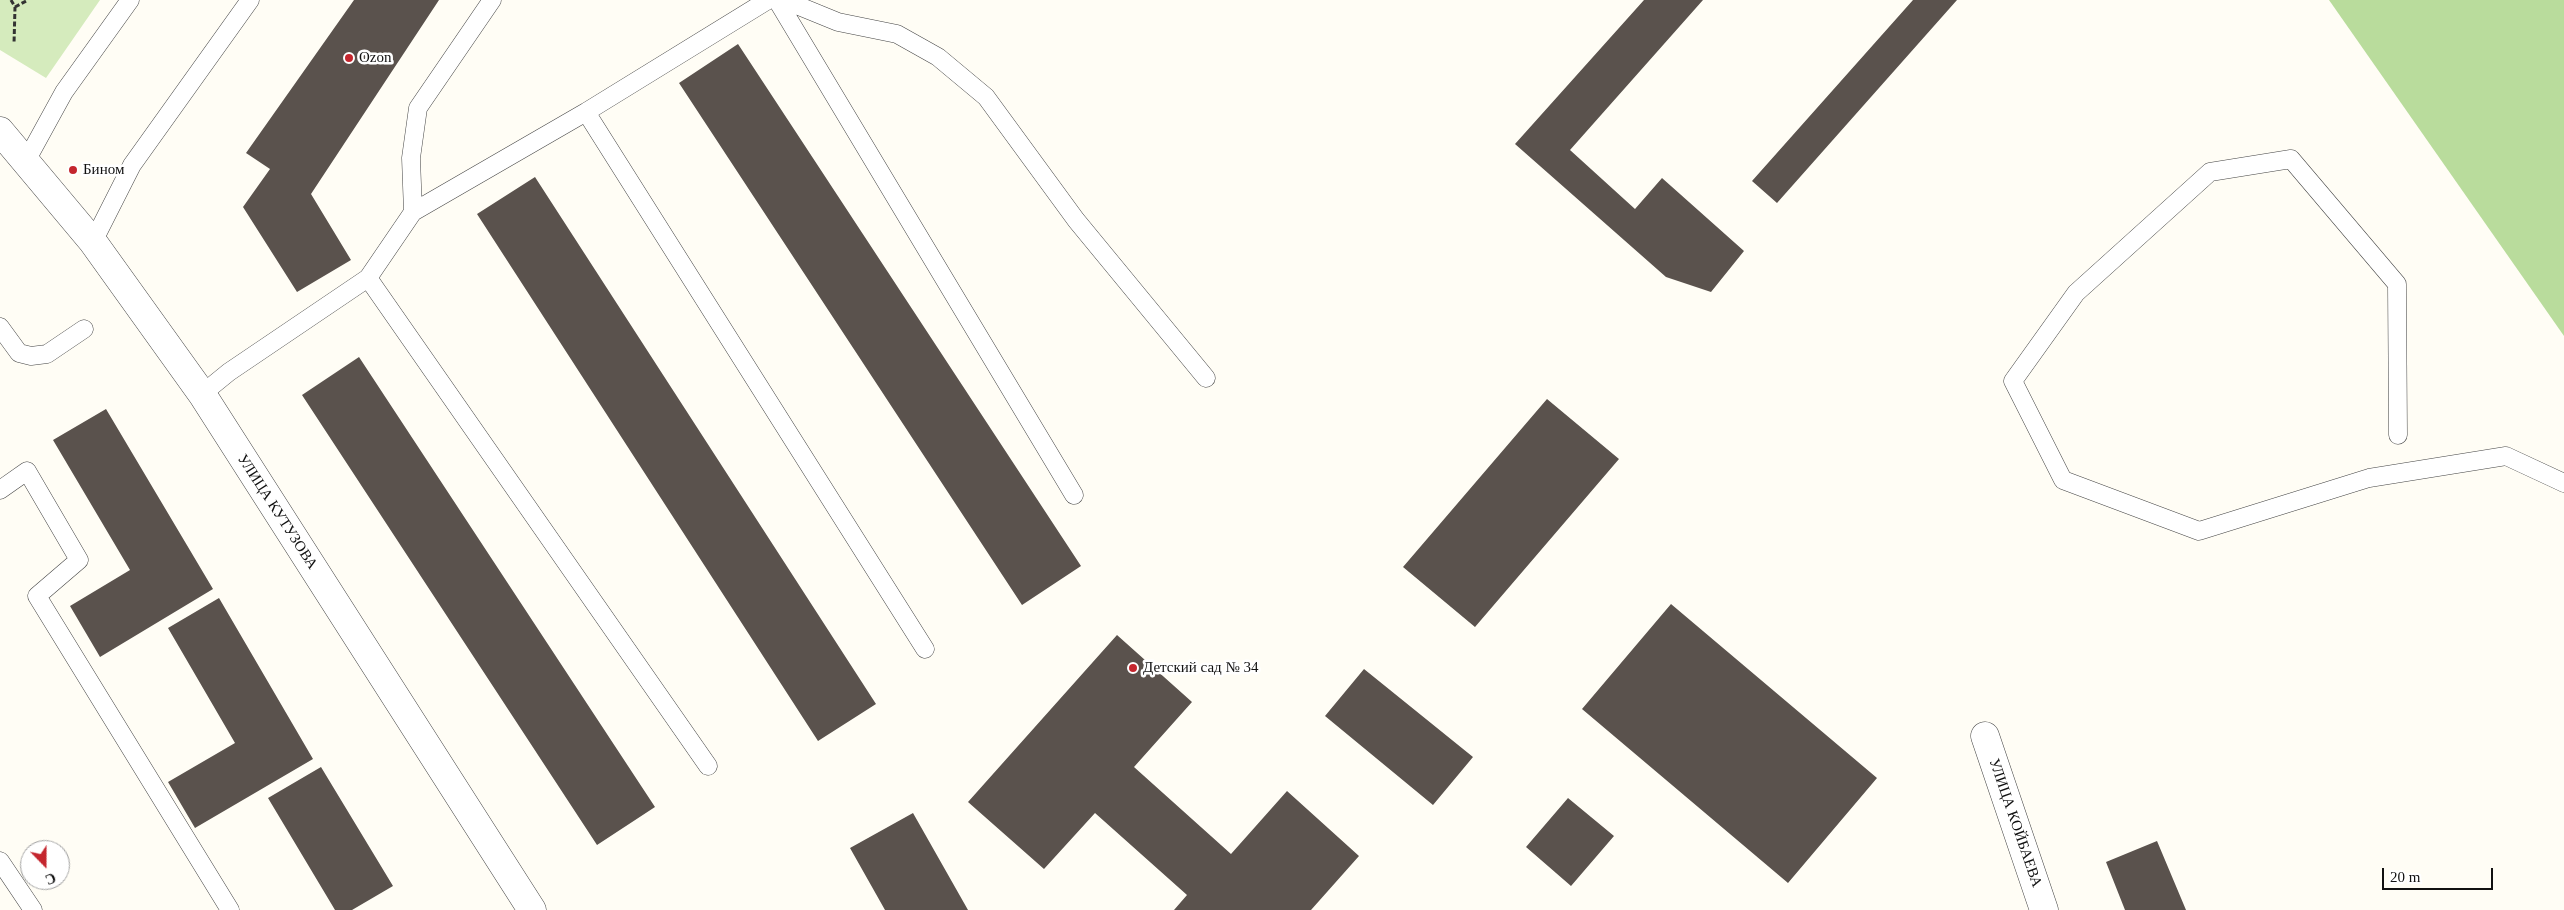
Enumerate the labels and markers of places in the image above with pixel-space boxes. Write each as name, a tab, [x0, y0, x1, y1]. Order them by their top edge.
place label: Ozon	[359, 49, 391, 67]
marker: Ozon	[343, 52, 355, 64]
place label: Бином	[83, 161, 124, 179]
marker: Бином	[67, 164, 79, 176]
place label: Детский сад № 34	[1143, 659, 1259, 677]
marker: Детский сад № 34	[1127, 662, 1139, 674]

